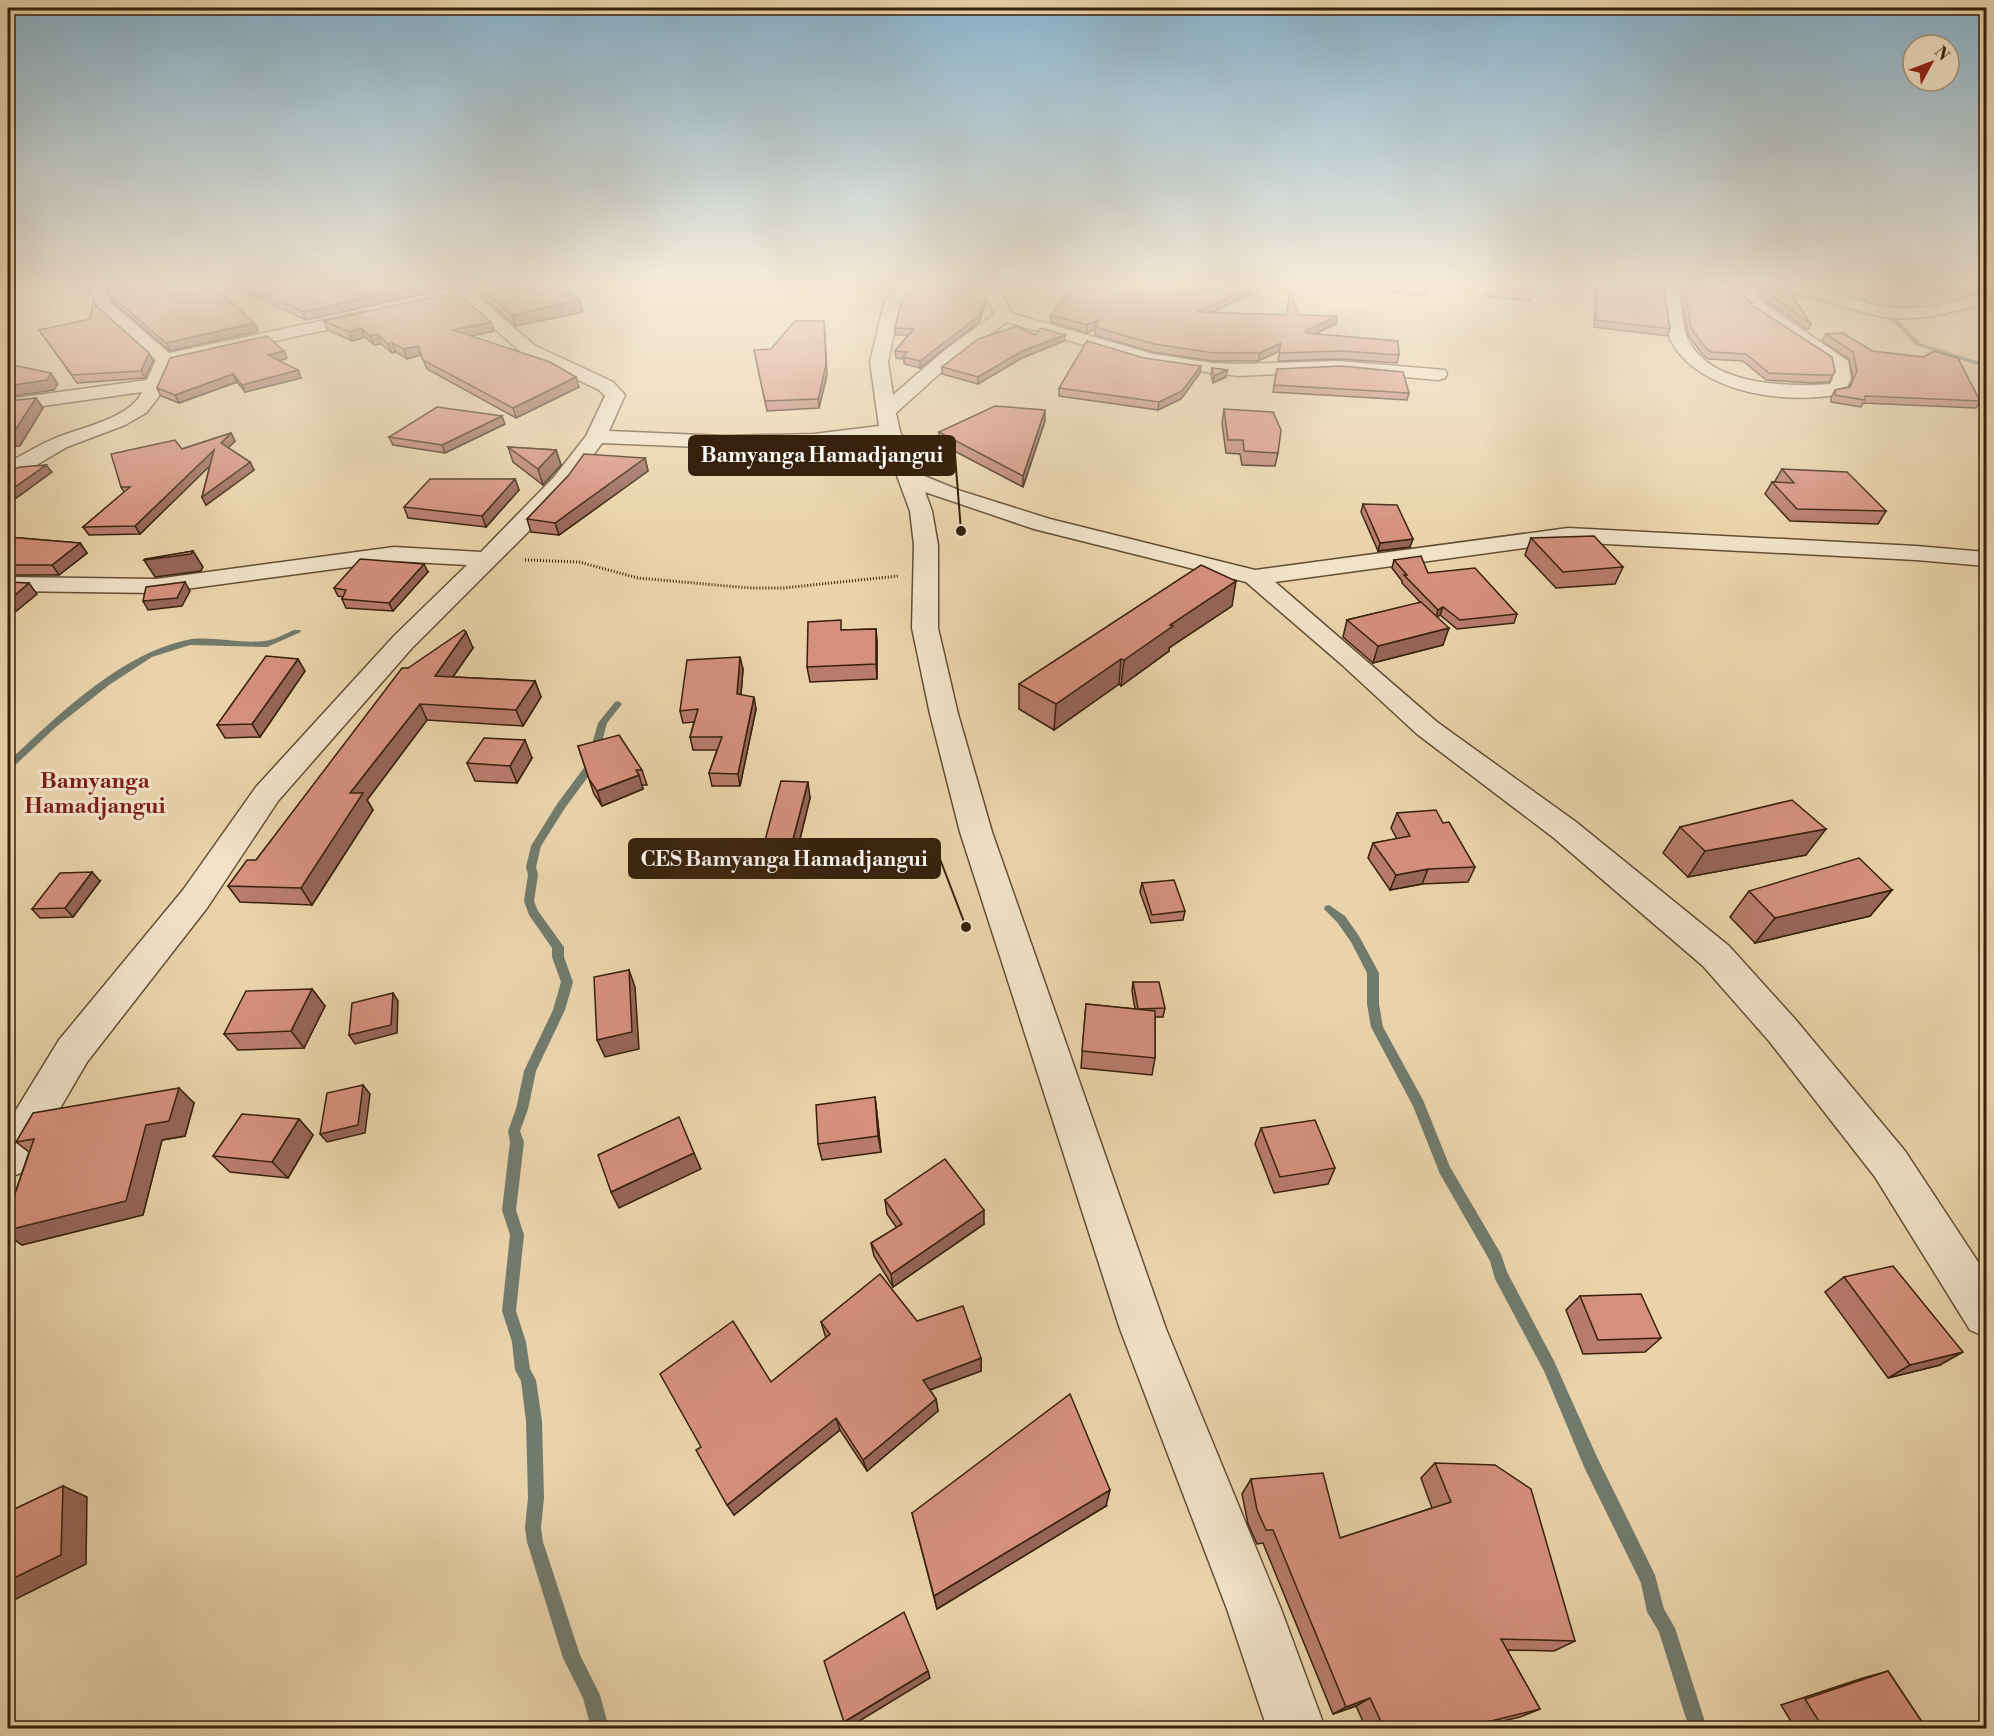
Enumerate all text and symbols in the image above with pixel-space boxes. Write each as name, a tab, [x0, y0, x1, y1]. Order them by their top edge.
north arrow	[1901, 33, 1961, 93]
text: N	[1930, 42, 1953, 65]
callout: Bamyanga Hamadjangui	[689, 436, 955, 475]
text: Bamyanga Hamadjangui	[701, 443, 943, 469]
district label: Bamyanga Hamadjangui	[25, 768, 165, 820]
callout: CES Bamyanga Hamadjangui	[629, 839, 940, 878]
text: CES Bamyanga Hamadjangui	[640, 847, 928, 873]

